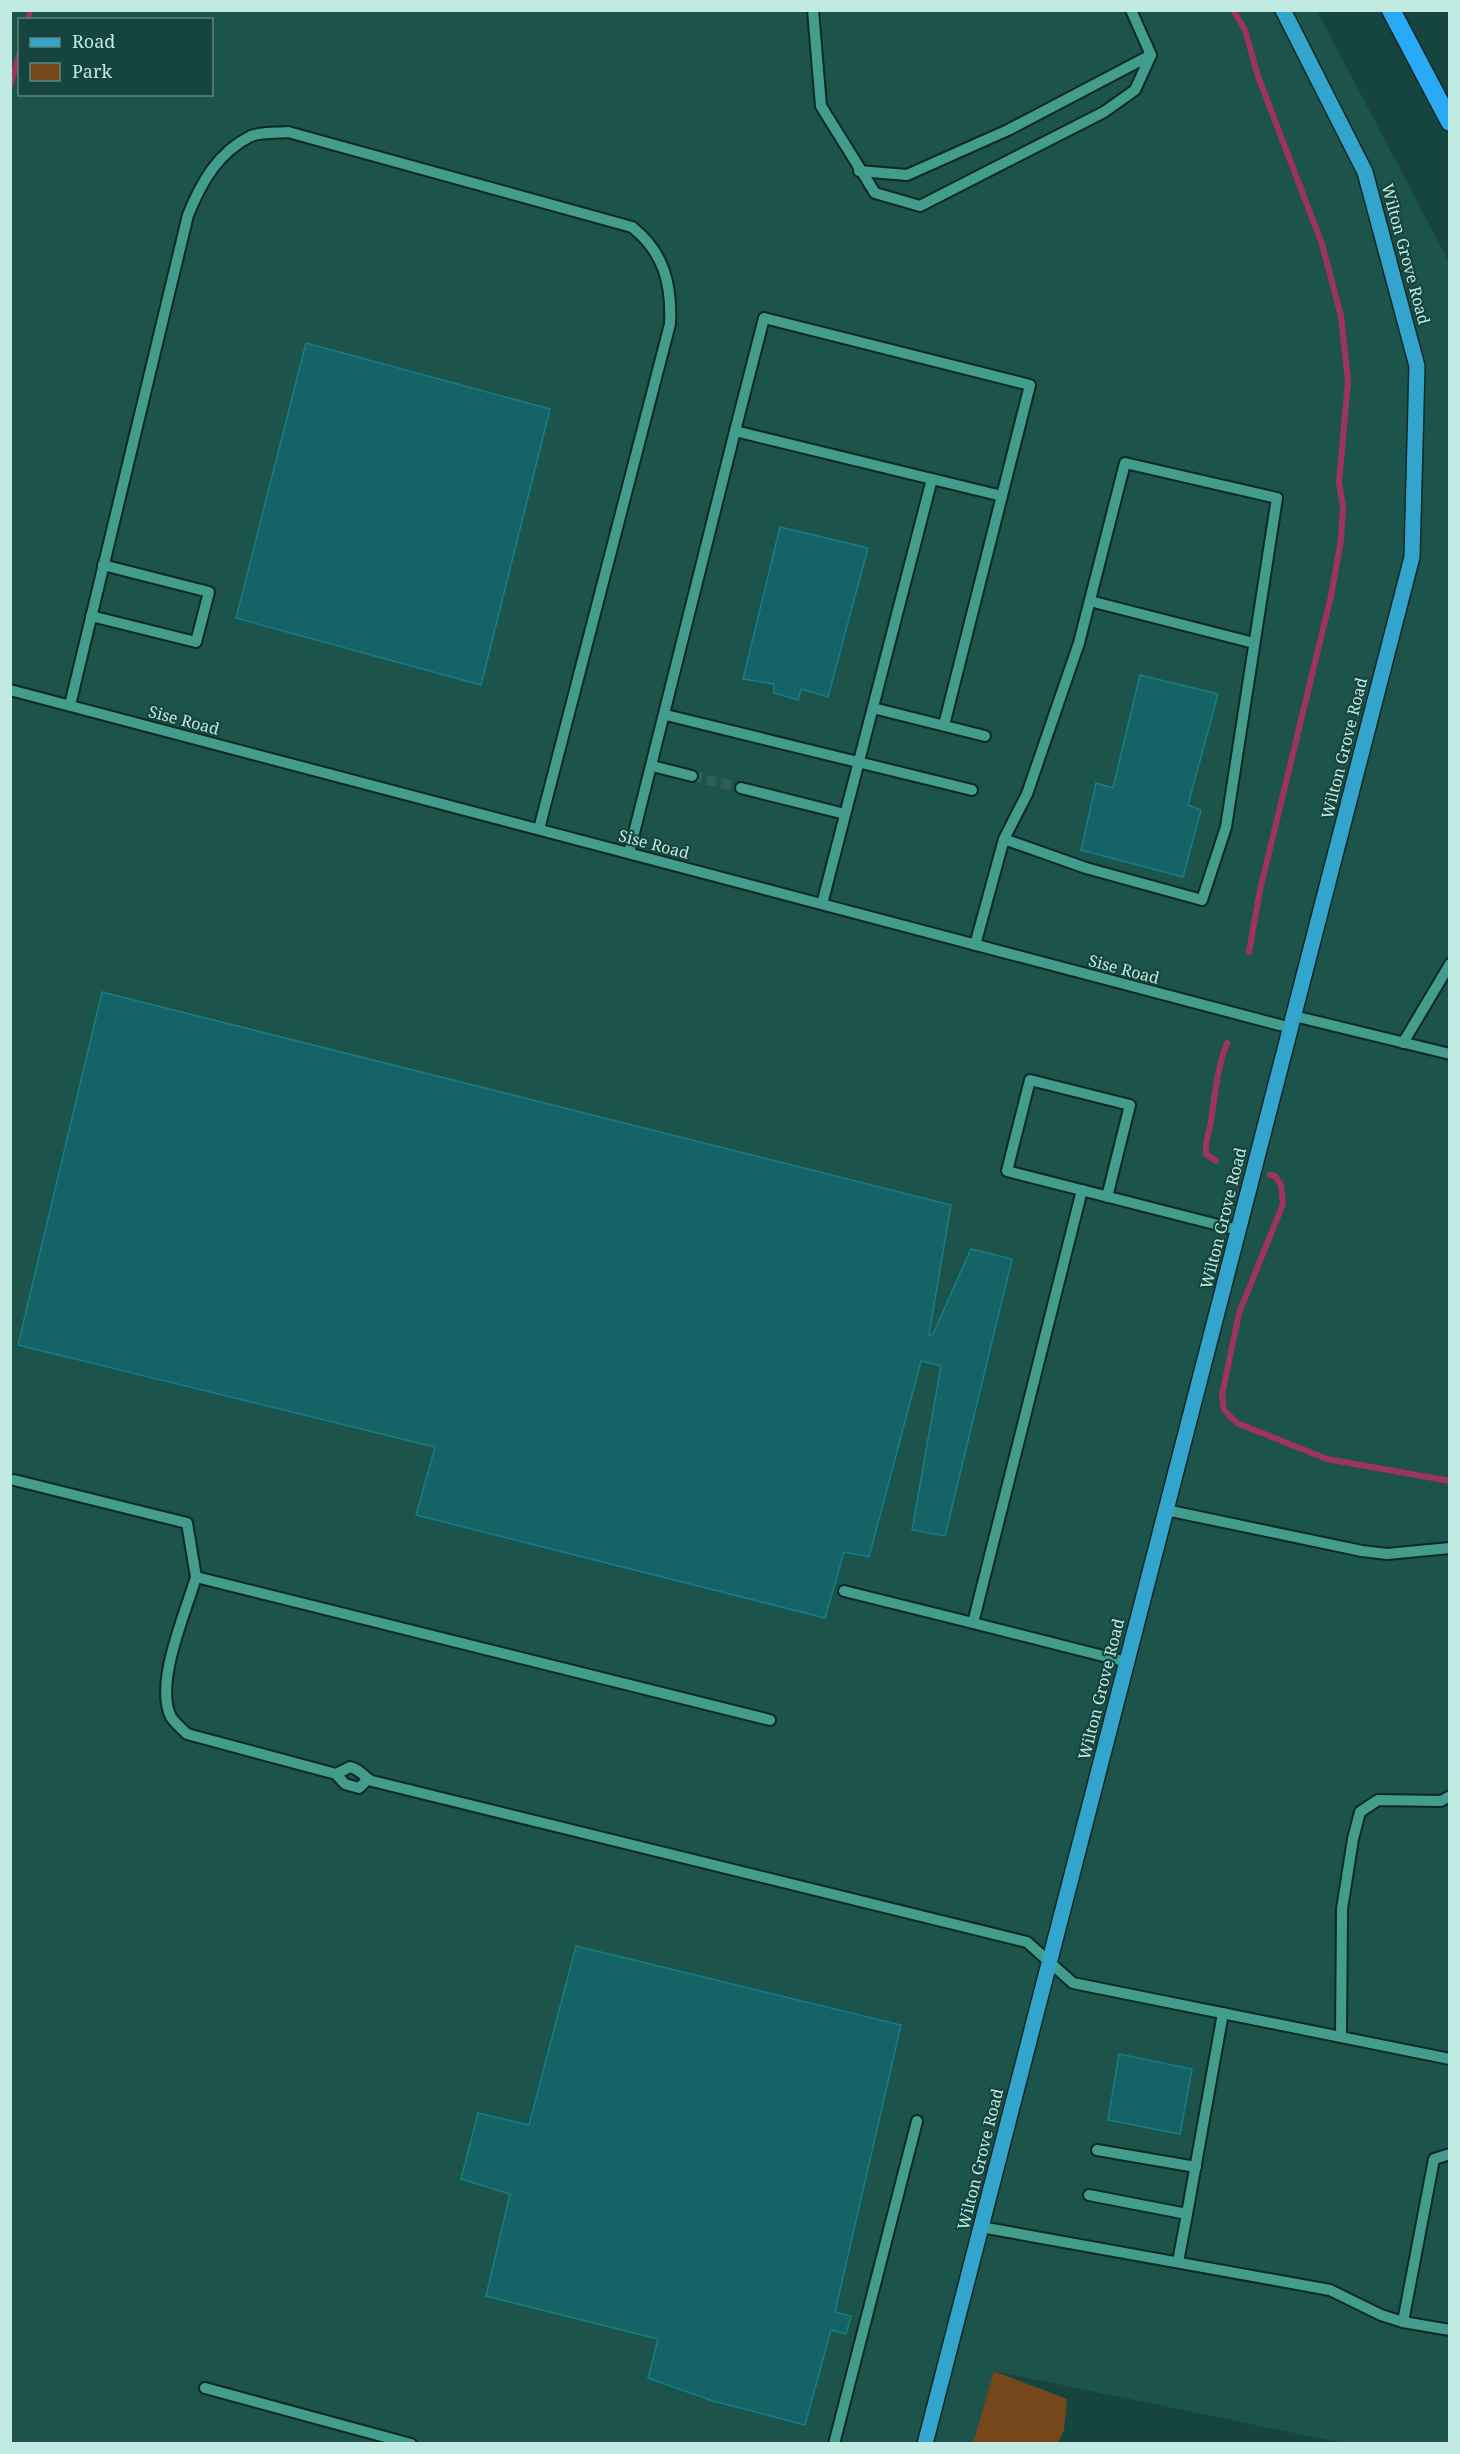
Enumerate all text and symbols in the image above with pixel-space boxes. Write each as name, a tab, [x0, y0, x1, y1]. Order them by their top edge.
legend	[18, 18, 213, 96]
text: Road	[72, 29, 115, 53]
text: Park	[72, 59, 112, 83]
street label: Wilton Grove Road	[1377, 181, 1435, 327]
street label: Wilton Grove Road	[1316, 675, 1372, 821]
street label: Sise Road	[146, 700, 222, 740]
street label: Sise Road	[616, 824, 692, 864]
street label: Sise Road	[1086, 949, 1162, 989]
street label: Wilton Grove Road	[1195, 1145, 1251, 1291]
street label: Wilton Grove Road	[1073, 1616, 1129, 1762]
street label: Wilton Grove Road	[952, 2086, 1008, 2232]

